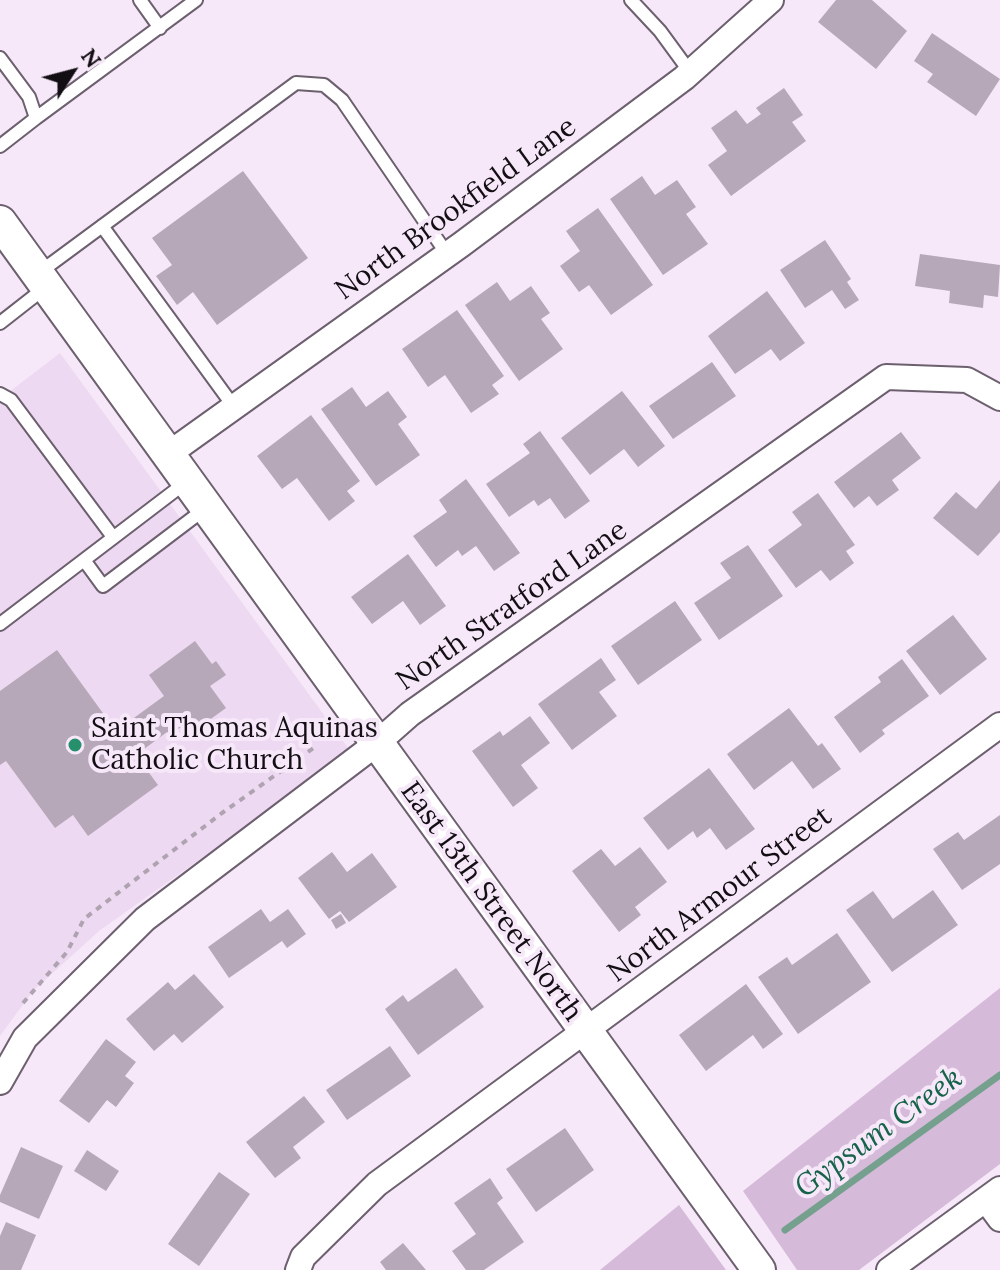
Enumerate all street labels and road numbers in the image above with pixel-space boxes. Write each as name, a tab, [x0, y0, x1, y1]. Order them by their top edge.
street label: North Brookfield Lane	[329, 110, 583, 308]
street label: North Stratford Lane	[390, 514, 634, 698]
street label: East 13th Street North	[393, 776, 589, 1028]
street label: North Armour Street	[602, 800, 838, 990]

